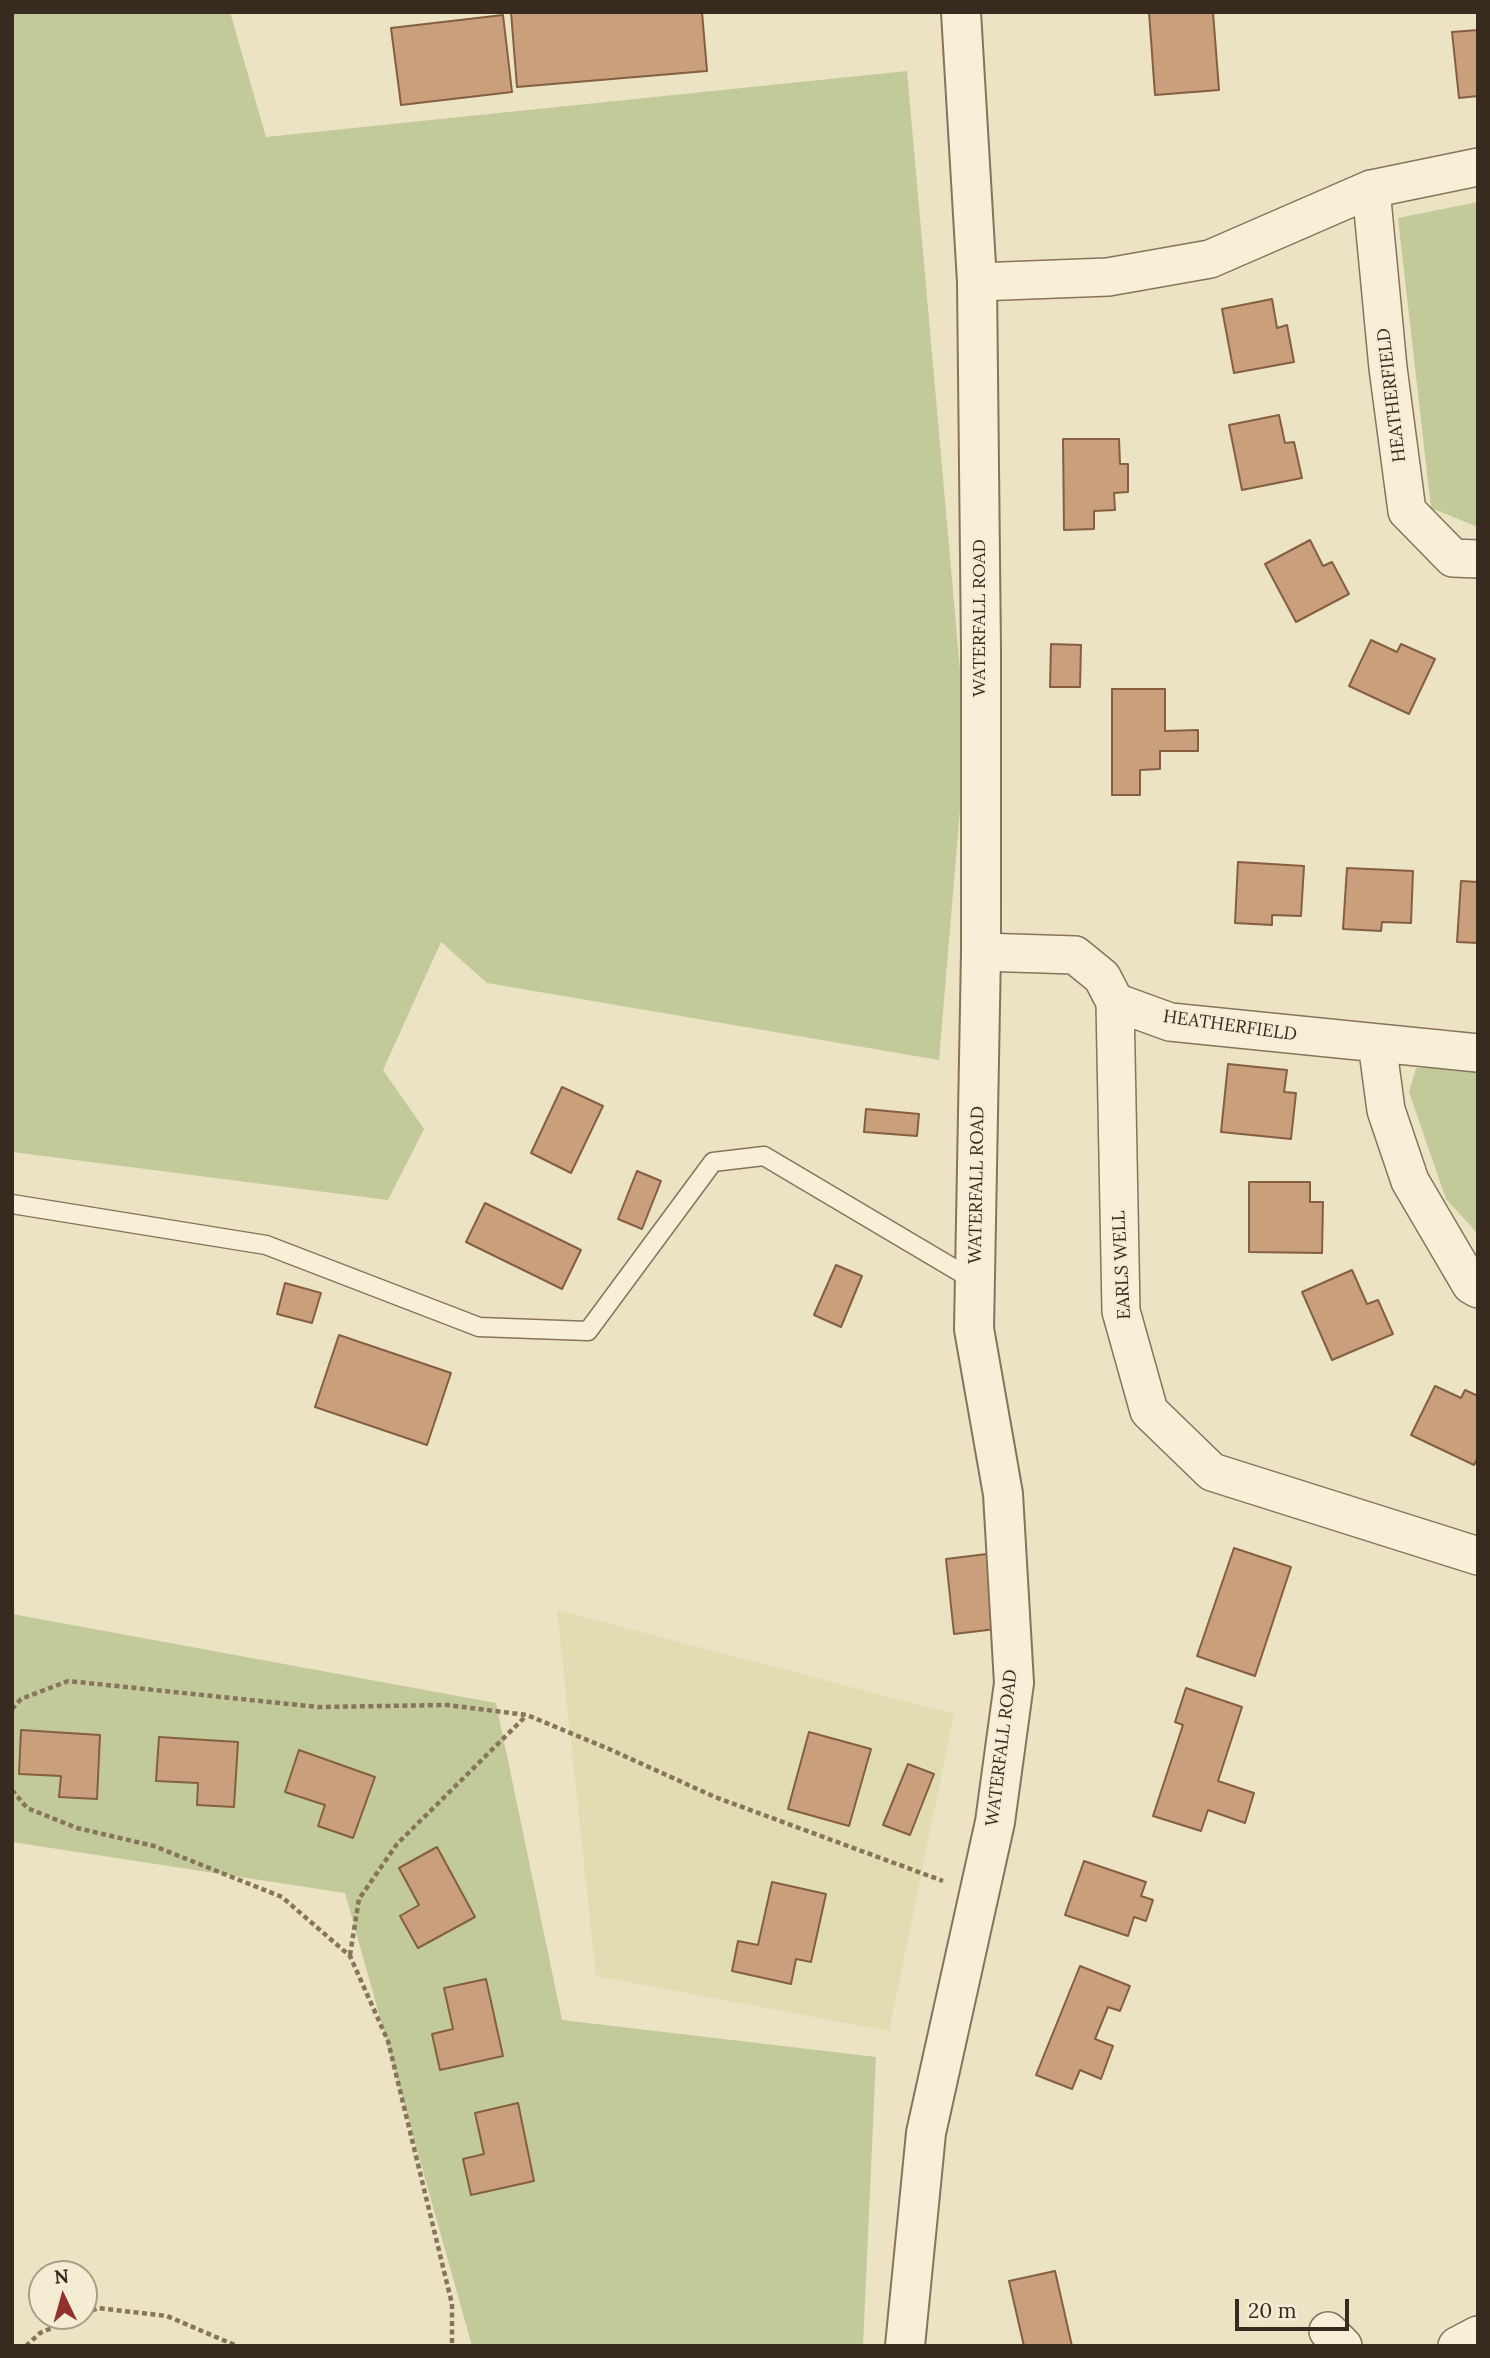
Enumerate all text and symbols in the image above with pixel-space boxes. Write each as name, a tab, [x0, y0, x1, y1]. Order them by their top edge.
street label: HEATHERFIELD	[1373, 327, 1411, 463]
street label: WATERFALL ROAD	[969, 539, 991, 697]
street label: HEATHERFIELD	[1162, 1006, 1298, 1046]
street label: WATERFALL ROAD	[965, 1106, 989, 1264]
street label: EARLS WELL	[1108, 1210, 1136, 1320]
street label: WATERFALL ROAD	[982, 1668, 1022, 1828]
north arrow	[28, 2260, 98, 2330]
text: N	[53, 2263, 70, 2289]
scale bar	[1238, 2284, 1352, 2328]
text: 20 m	[1248, 2297, 1297, 2324]

